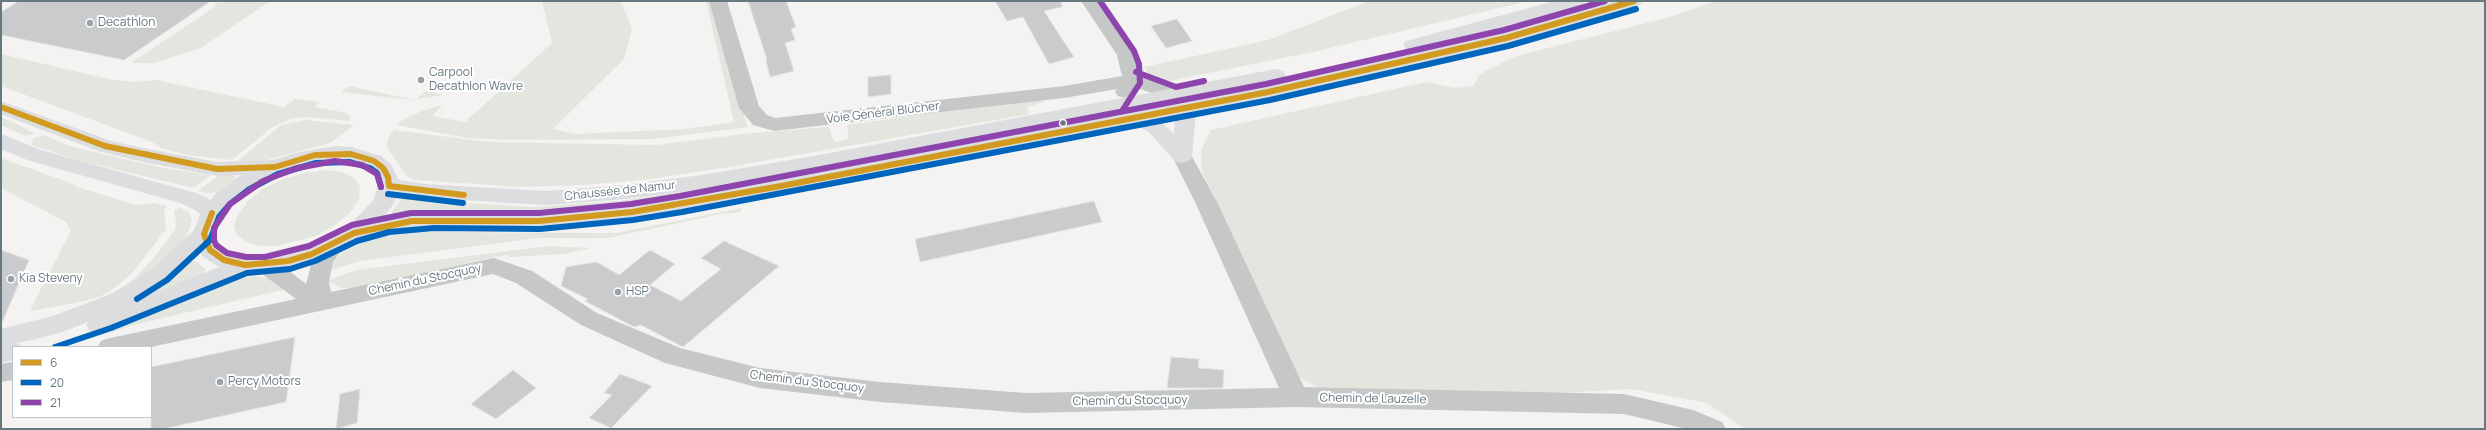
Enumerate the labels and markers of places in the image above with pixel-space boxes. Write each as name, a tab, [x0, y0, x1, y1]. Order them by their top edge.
place label: Decathlon	[98, 16, 155, 30]
marker: Decathlon	[85, 18, 95, 28]
place label: Carpool Decathlon Wavre	[429, 66, 523, 94]
marker: Carpool Decathlon Wavre	[416, 75, 426, 85]
unlabelled marker	[1058, 118, 1068, 128]
place label: Kia Steveny	[19, 272, 83, 286]
marker: Kia Steveny	[6, 274, 16, 284]
place label: HSP	[626, 285, 649, 299]
marker: HSP	[613, 287, 623, 297]
place label: Percy Motors	[228, 375, 301, 389]
marker: Percy Motors	[215, 377, 225, 387]

